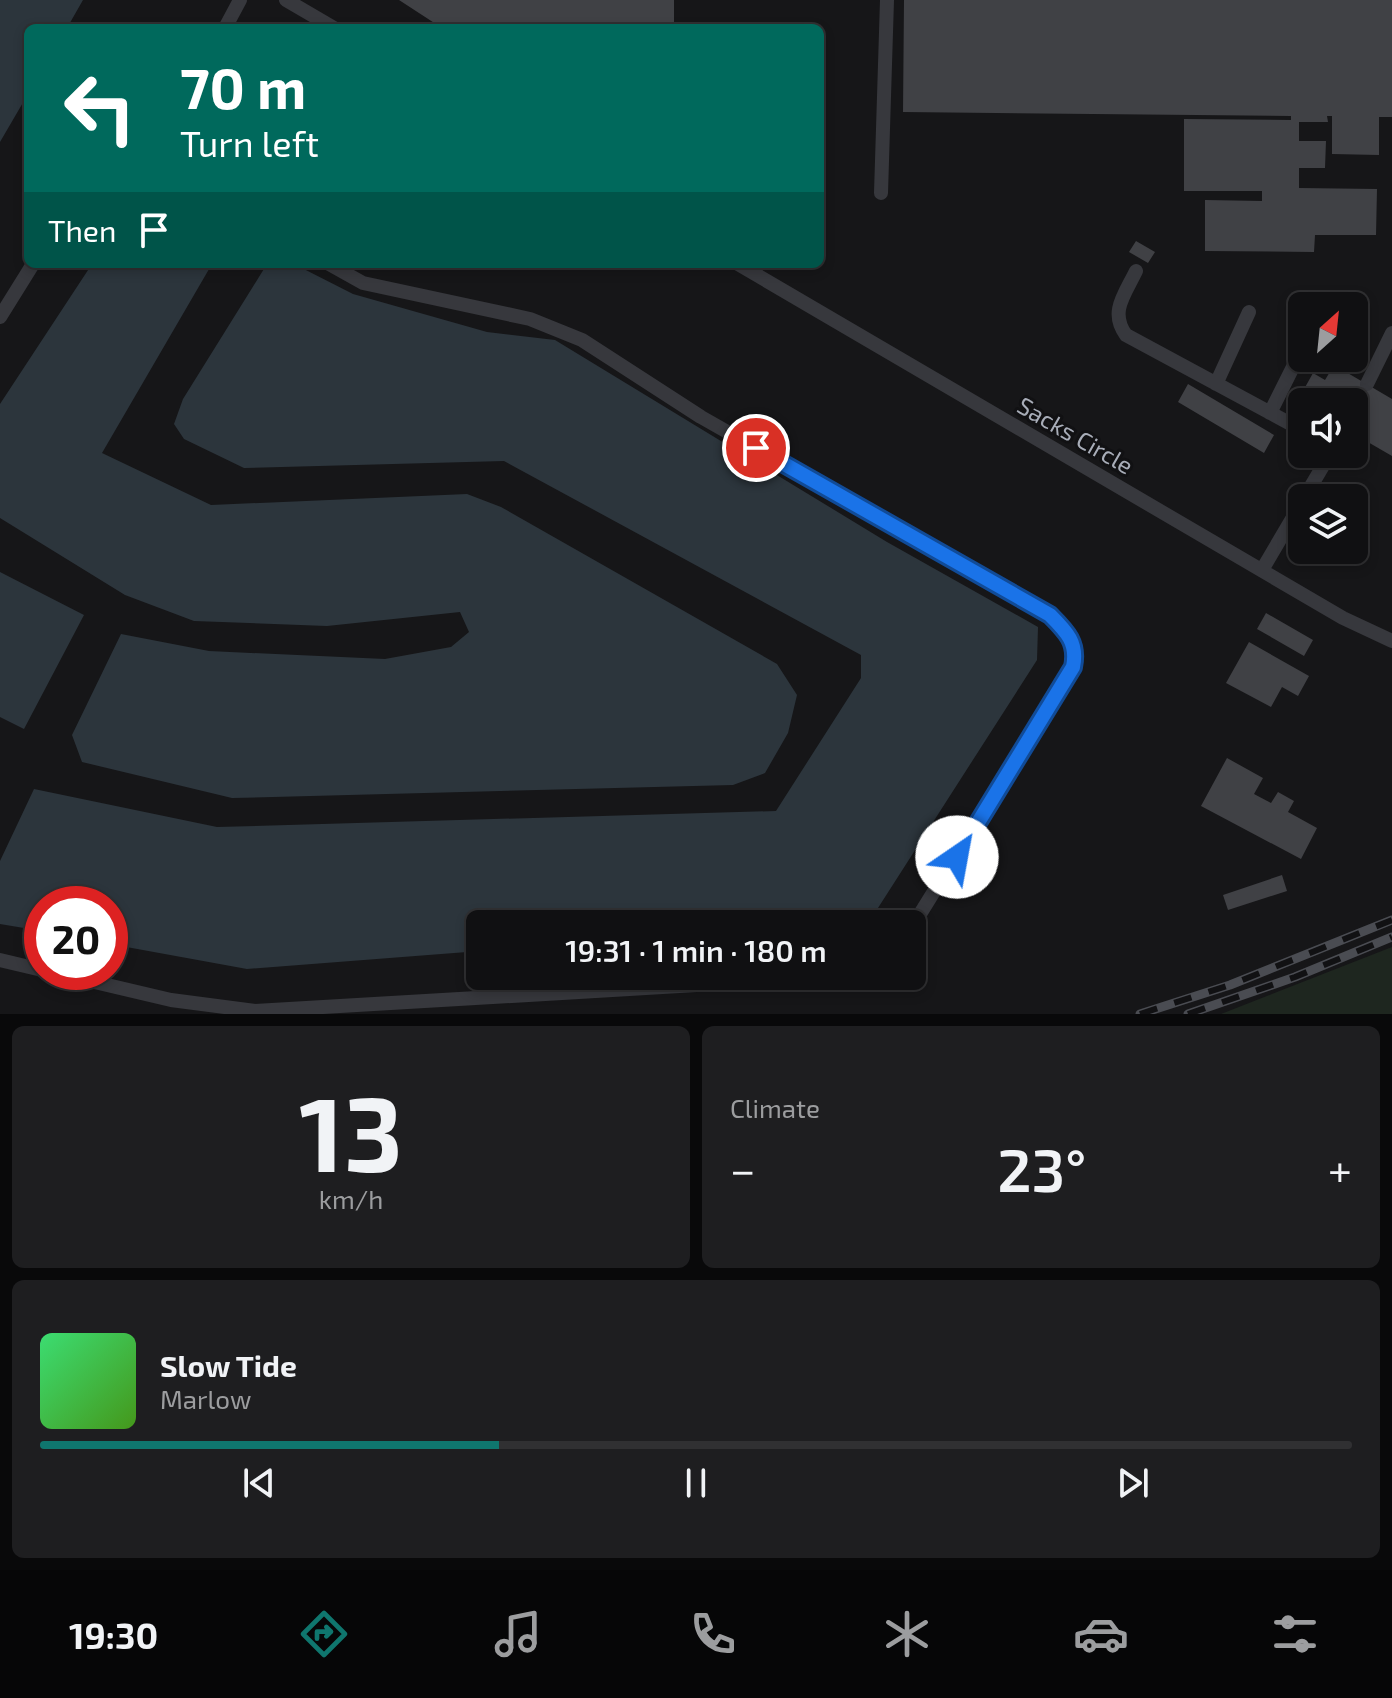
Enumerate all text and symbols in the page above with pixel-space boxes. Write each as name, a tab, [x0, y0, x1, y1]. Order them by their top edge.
text: 70 m	[180, 53, 306, 120]
icon: left	[48, 56, 152, 160]
text: Turn left	[180, 121, 319, 164]
icon: arrive	[132, 208, 176, 252]
text: Then	[48, 212, 116, 248]
north arrow	[1288, 292, 1368, 372]
map controls	[1288, 292, 1368, 564]
button: sound	[1288, 388, 1368, 468]
street label: Sacks Circle	[1013, 390, 1139, 479]
pin	[722, 414, 790, 482]
icon: arrive	[734, 426, 778, 470]
button: layers	[1288, 484, 1368, 564]
position arrow	[915, 815, 999, 899]
speed limit sign: 20	[24, 886, 128, 990]
text: 19:31 · 1 min · 180 m	[565, 932, 827, 968]
text: 13	[299, 1068, 403, 1193]
text: Climate	[730, 1092, 820, 1123]
text: 23°	[997, 1132, 1086, 1204]
text: −	[730, 1142, 756, 1195]
text: +	[1328, 1142, 1352, 1195]
text: km/h	[319, 1183, 383, 1214]
text: Slow Tide	[160, 1347, 297, 1383]
text: Marlow	[160, 1383, 251, 1414]
icon: previous	[237, 1461, 281, 1505]
icon: pause	[674, 1461, 718, 1505]
icon: next	[1111, 1461, 1155, 1505]
icon: directions	[296, 1606, 352, 1662]
icon: music	[490, 1606, 546, 1662]
icon: phone	[685, 1606, 741, 1662]
icon: climate	[879, 1606, 935, 1662]
icon: car	[1073, 1606, 1129, 1662]
icon: filters	[1267, 1606, 1323, 1662]
text: 19:30	[69, 1613, 158, 1656]

